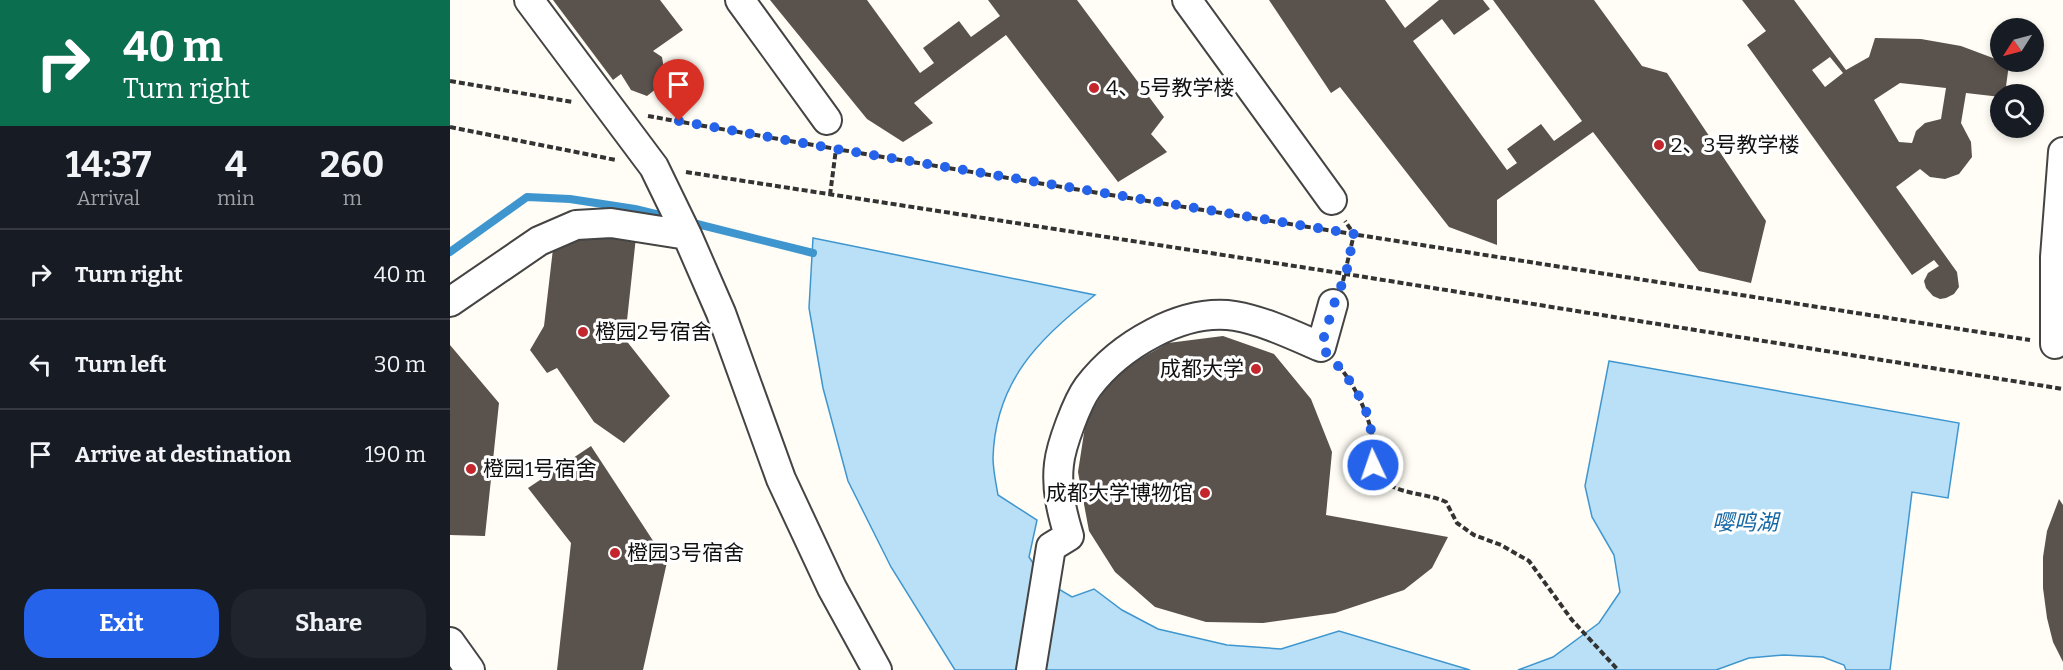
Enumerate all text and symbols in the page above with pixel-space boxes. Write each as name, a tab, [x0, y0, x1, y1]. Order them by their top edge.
north arrow	[1990, 18, 2044, 72]
map controls	[1990, 18, 2044, 138]
text: 40 m	[123, 22, 223, 72]
icon: right	[24, 24, 102, 102]
pin	[653, 59, 704, 121]
icon: arrive	[662, 68, 695, 101]
text: Turn right	[123, 73, 250, 105]
place label: 4、5号教学楼	[1106, 75, 1234, 101]
marker: 4、5号教学楼	[1087, 81, 1101, 95]
button: search	[1990, 84, 2044, 138]
place label: 2、3号教学楼	[1671, 132, 1799, 158]
marker: 2、3号教学楼	[1652, 138, 1666, 152]
text: 14:37	[65, 143, 151, 187]
text: 4	[225, 143, 247, 187]
text: 260	[320, 143, 384, 187]
text: Arrival	[77, 186, 140, 210]
text: min	[217, 186, 255, 210]
text: m	[343, 186, 362, 210]
icon: right	[24, 258, 57, 291]
text: Turn right	[75, 261, 183, 288]
text: 40 m	[374, 261, 426, 288]
place label: 橙园2号宿舍	[595, 319, 711, 345]
marker: 橙园2号宿舍	[576, 325, 590, 339]
icon: left	[24, 348, 57, 381]
text: Turn left	[75, 351, 167, 378]
text: 30 m	[374, 351, 426, 378]
place label: 成都大学	[1160, 356, 1244, 382]
marker: 成都大学	[1249, 362, 1263, 376]
position arrow	[1341, 433, 1405, 497]
icon: arrive	[24, 438, 57, 471]
text: Arrive at destination	[75, 441, 291, 468]
text: 190 m	[365, 441, 426, 468]
place label: 橙园1号宿舍	[483, 456, 597, 482]
marker: 橙园1号宿舍	[464, 462, 478, 476]
place label: 成都大学博物馆	[1046, 480, 1193, 506]
marker: 成都大学博物馆	[1198, 486, 1212, 500]
water label: 嘤鸣湖	[1712, 509, 1781, 536]
place label: 橙园3号宿舍	[627, 540, 744, 566]
marker: 橙园3号宿舍	[608, 546, 622, 560]
button: Exit	[24, 589, 219, 658]
button: Share	[231, 589, 426, 658]

